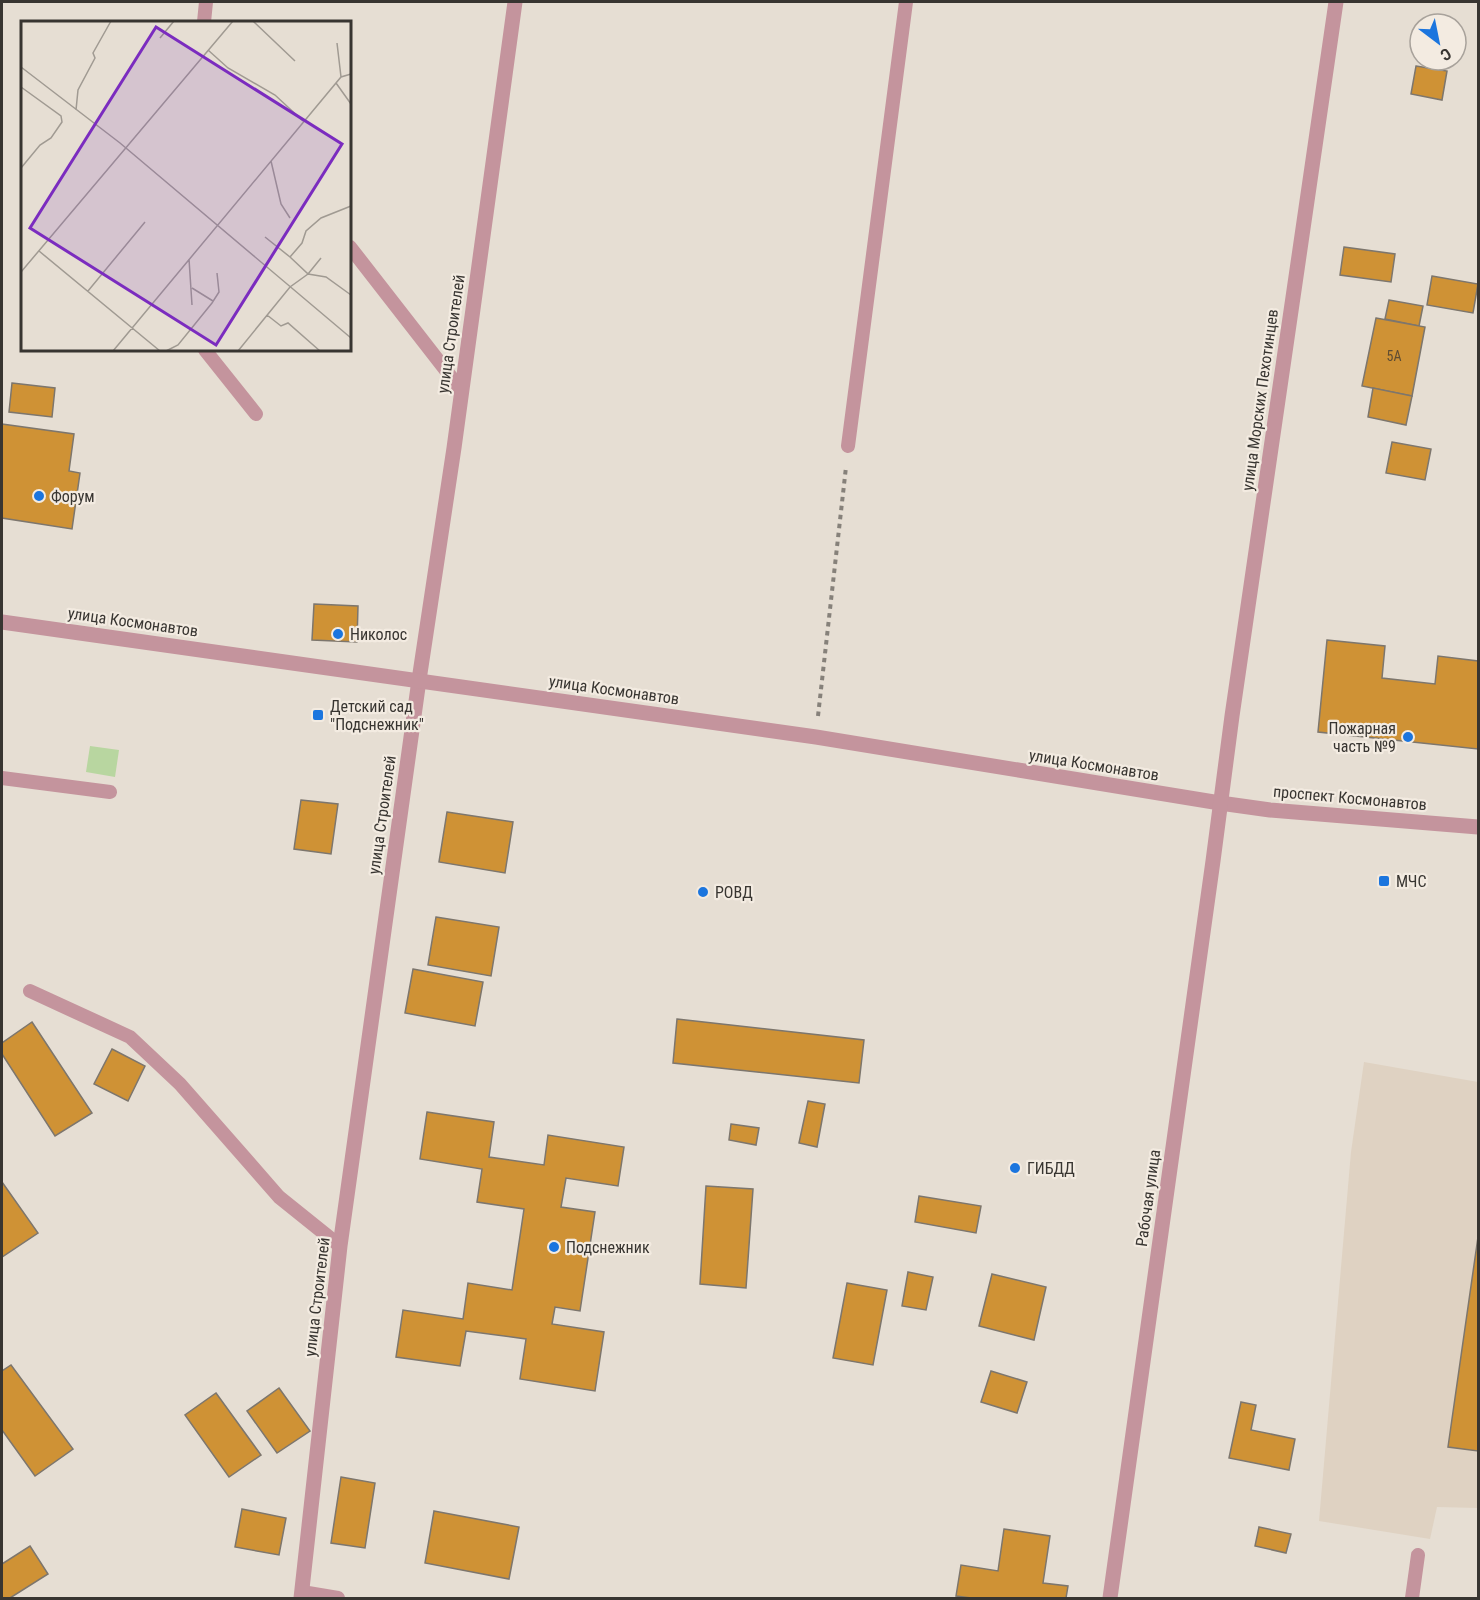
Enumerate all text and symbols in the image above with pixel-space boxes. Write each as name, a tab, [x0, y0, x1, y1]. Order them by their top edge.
north arrow	[1408, 12, 1468, 72]
inset map	[21, 21, 351, 351]
text: С	[1437, 44, 1455, 65]
street label: улица Строителей	[433, 273, 469, 395]
street label: улица Морских Пехотинцев	[1238, 308, 1282, 492]
house number: 5А	[1387, 348, 1401, 364]
place label: Форум	[51, 487, 95, 506]
marker: Форум	[32, 489, 46, 503]
street label: улица Космонавтов	[67, 603, 199, 641]
place label: Николос	[350, 625, 407, 644]
marker: Николос	[331, 627, 345, 641]
street label: улица Космонавтов	[548, 671, 680, 709]
place label: Детский сад "Подснежник"	[330, 697, 424, 734]
marker: Детский сад "Подснежник"	[311, 708, 325, 722]
place label: Пожарная часть №9	[1329, 719, 1396, 756]
marker: Пожарная часть №9	[1401, 730, 1415, 744]
street label: улица Космонавтов	[1028, 745, 1160, 785]
street label: улица Строителей	[364, 754, 400, 876]
street label: проспект Космонавтов	[1272, 782, 1428, 814]
place label: МЧС	[1396, 872, 1427, 891]
marker: МЧС	[1377, 874, 1391, 888]
place label: РОВД	[715, 883, 753, 902]
marker: РОВД	[696, 885, 710, 899]
street label: Рабочая улица	[1132, 1148, 1164, 1248]
place label: ГИБДД	[1027, 1159, 1075, 1178]
marker: ГИБДД	[1008, 1161, 1022, 1175]
street label: улица Строителей	[300, 1236, 334, 1358]
place label: Подснежник	[566, 1238, 650, 1257]
marker: Подснежник	[547, 1240, 561, 1254]

